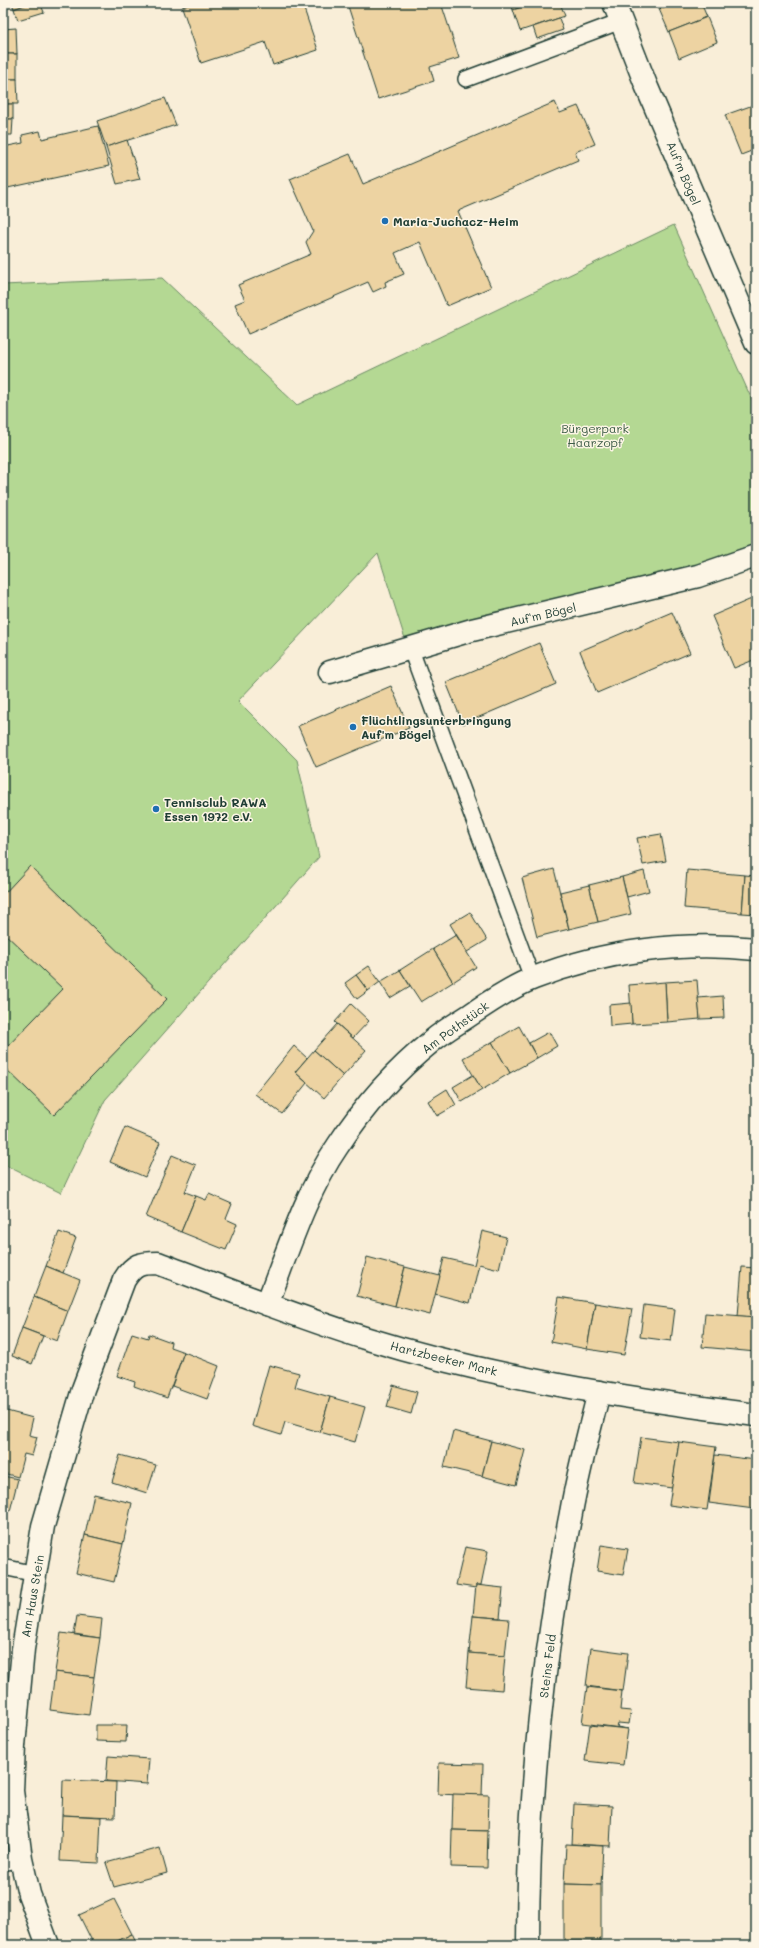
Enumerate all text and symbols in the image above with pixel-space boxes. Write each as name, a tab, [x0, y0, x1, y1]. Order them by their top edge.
street label: Auf'm Bögel	[663, 139, 705, 207]
place label: Maria-Juchacz-Heim	[393, 213, 519, 229]
marker: Maria-Juchacz-Heim	[380, 216, 390, 226]
park label: Bürgerpark Haarzopf	[561, 420, 629, 450]
street label: Auf'm Bögel	[508, 599, 578, 629]
place label: Flüchtlingsunterbringung Auf'm Bögel	[361, 712, 511, 742]
marker: Flüchtlingsunterbringung Auf'm Bögel	[348, 722, 358, 732]
place label: Tennisclub RAWA Essen 1972 e.V.	[164, 794, 267, 824]
marker: Tennisclub RAWA Essen 1972 e.V.	[151, 804, 161, 814]
street label: Am Pothstück	[418, 997, 492, 1057]
street label: Hartzbeeker Mark	[389, 1337, 499, 1379]
street label: Am Haus Stein	[17, 1553, 47, 1639]
street label: Steins Feld	[535, 1633, 559, 1699]

